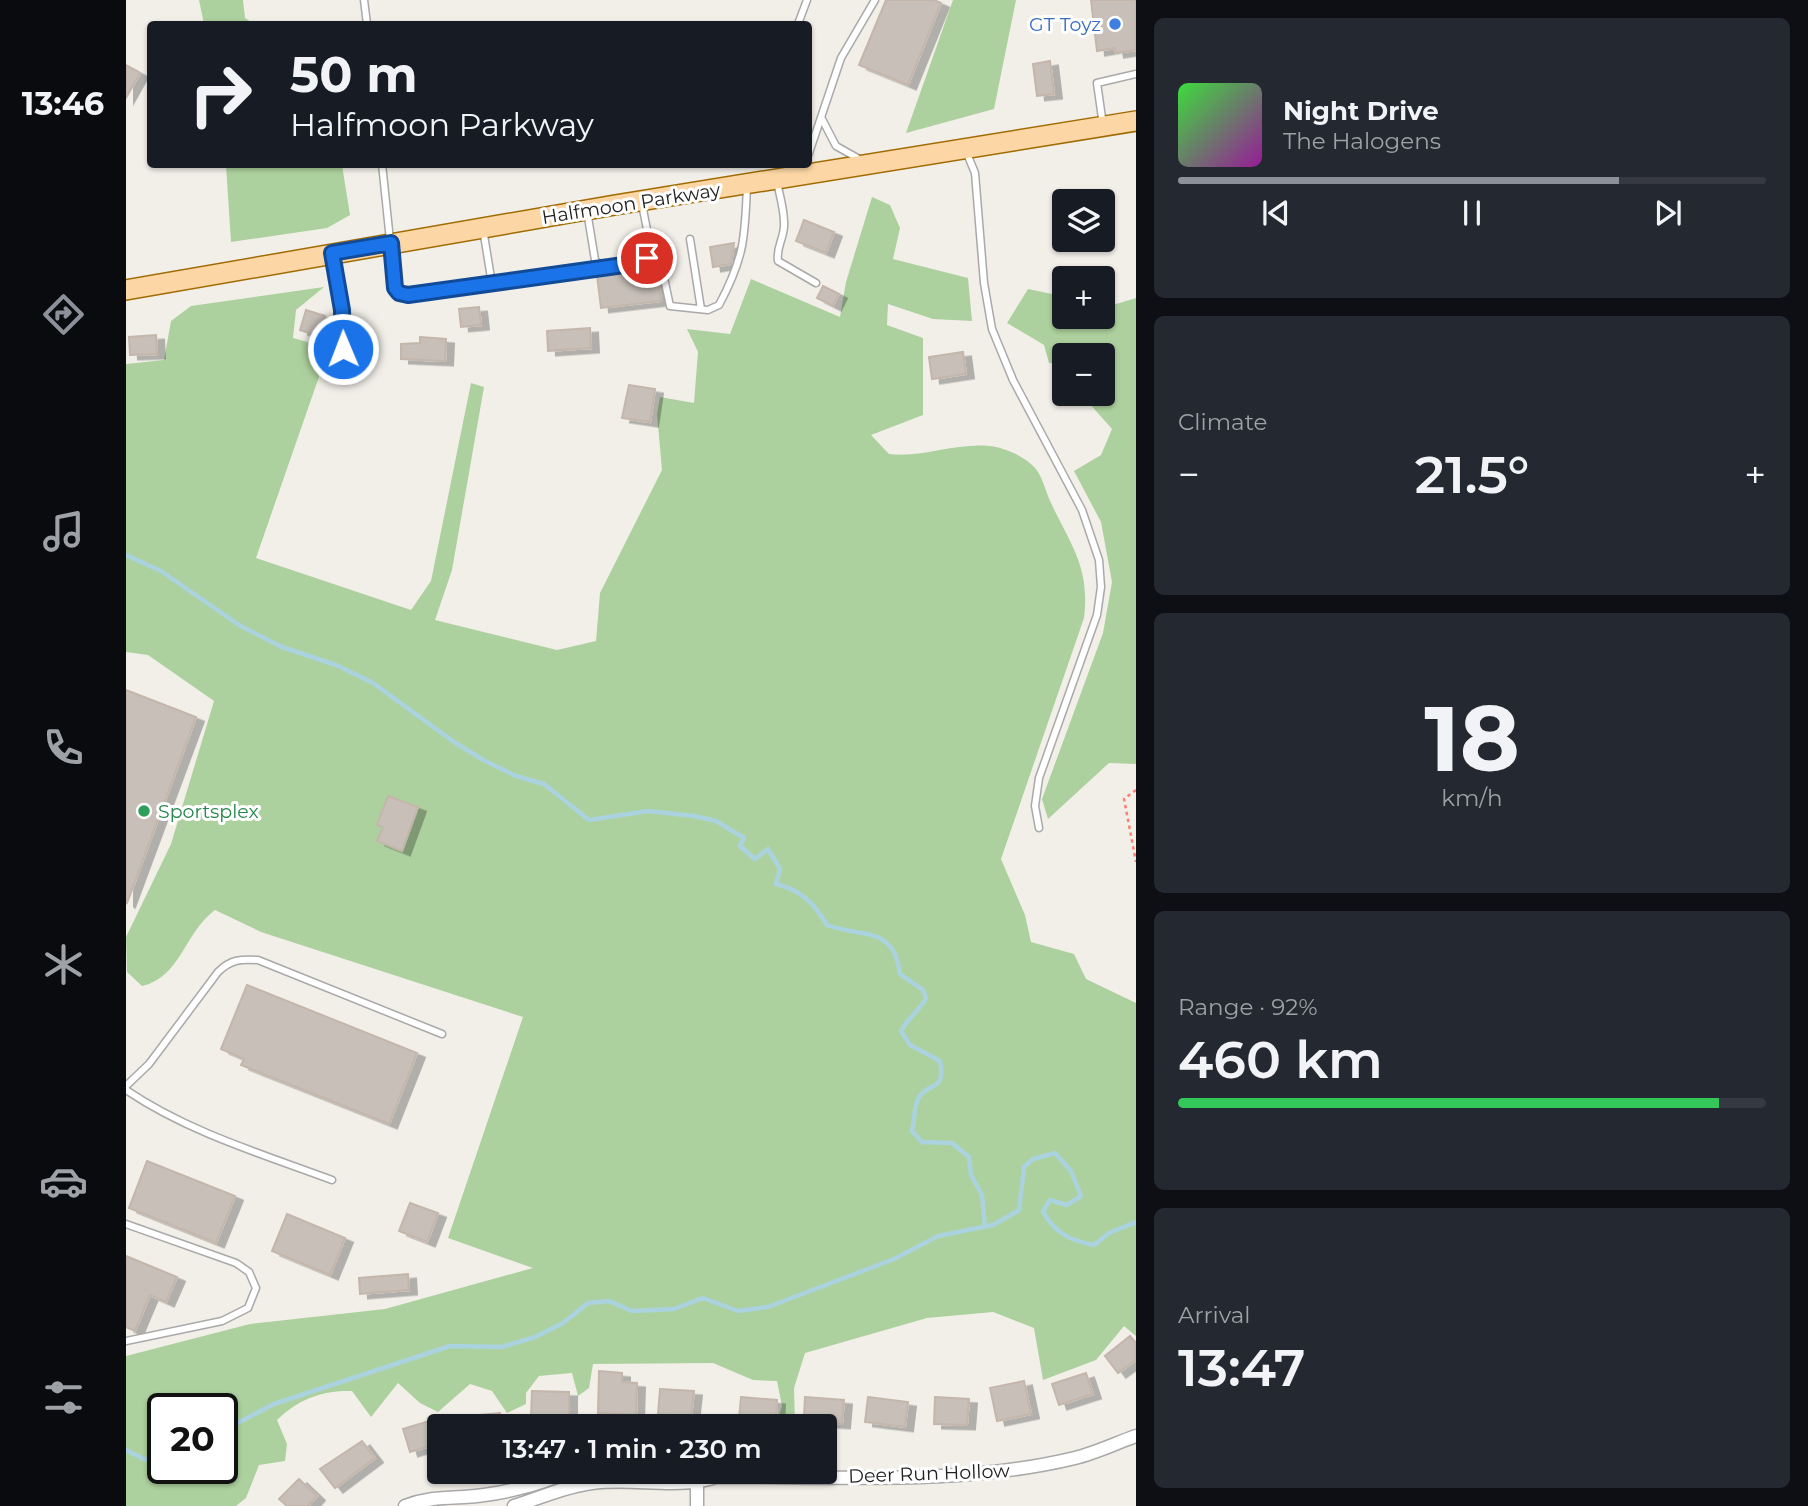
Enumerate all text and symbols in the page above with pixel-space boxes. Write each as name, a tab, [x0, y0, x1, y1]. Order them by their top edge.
place label: GT Toyz	[1029, 13, 1101, 36]
marker: GT Toyz	[1107, 16, 1123, 32]
text: 50 m	[290, 45, 418, 104]
icon: right	[175, 49, 266, 140]
text: 13:46	[22, 84, 104, 123]
text: Night Drive	[1283, 95, 1439, 127]
text: Halfmoon Parkway	[290, 105, 594, 144]
text: The Halogens	[1283, 127, 1441, 155]
street label: Halfmoon Parkway	[540, 178, 723, 229]
map controls	[1052, 189, 1115, 406]
button: layers	[1052, 189, 1115, 252]
icon: previous	[1257, 194, 1295, 232]
icon: pause	[1453, 194, 1491, 232]
icon: next	[1649, 194, 1687, 232]
pin	[617, 228, 677, 288]
icon: arrive	[628, 239, 666, 277]
button: +	[1052, 266, 1115, 329]
icon: directions	[39, 290, 88, 339]
position arrow	[306, 312, 380, 386]
button: −	[1052, 343, 1115, 406]
text: Climate	[1178, 408, 1267, 436]
text: 21.5°	[1415, 443, 1529, 506]
text: −	[1178, 451, 1200, 498]
text: +	[1744, 451, 1766, 498]
icon: music	[39, 507, 88, 556]
text: 18	[1424, 683, 1520, 794]
icon: phone	[39, 723, 88, 772]
text: km/h	[1441, 784, 1503, 812]
place label: Sportsplex	[158, 800, 259, 823]
marker: Sportsplex	[136, 803, 152, 819]
icon: climate	[39, 940, 88, 989]
text: Range · 92%	[1178, 993, 1318, 1021]
text: 460 km	[1178, 1028, 1383, 1091]
icon: car	[39, 1157, 88, 1206]
text: Arrival	[1178, 1301, 1251, 1329]
text: 13:47	[1178, 1336, 1305, 1399]
icon: filters	[39, 1373, 88, 1422]
speed limit sign: 20	[147, 1393, 238, 1484]
text: 13:47 · 1 min · 230 m	[502, 1433, 762, 1465]
street label: Deer Run Hollow	[848, 1459, 1010, 1488]

